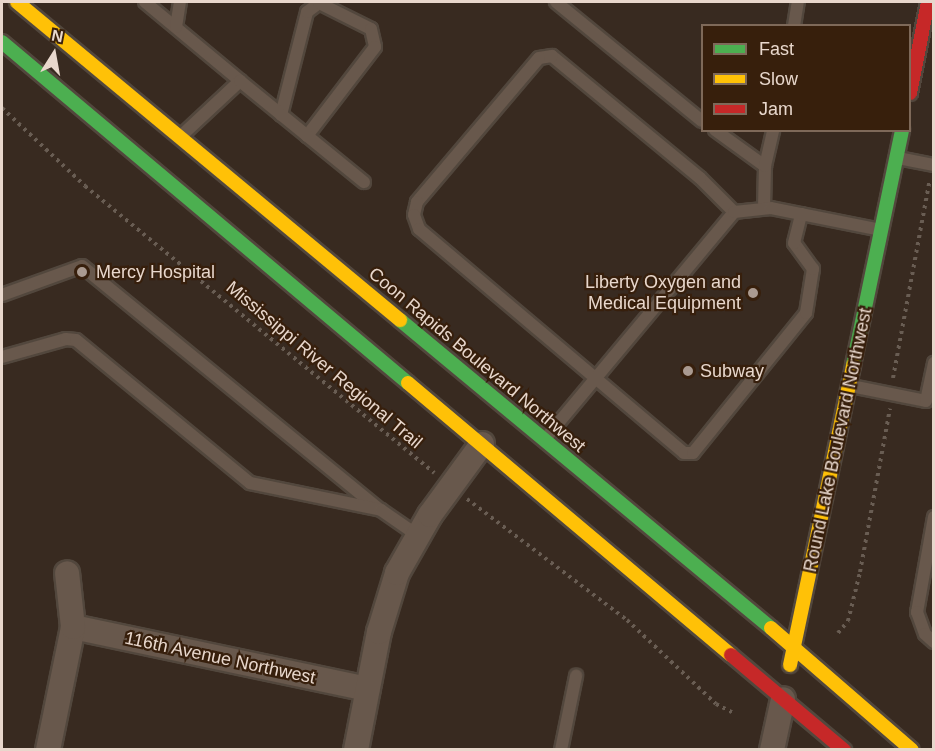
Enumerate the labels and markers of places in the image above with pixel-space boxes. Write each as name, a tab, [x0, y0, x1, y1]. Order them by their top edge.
place label: Mercy Hospital	[96, 261, 215, 283]
marker: Mercy Hospital	[73, 263, 91, 281]
place label: Liberty Oxygen and Medical Equipment	[585, 272, 741, 314]
marker: Liberty Oxygen and Medical Equipment	[746, 286, 760, 300]
place label: Subway	[700, 360, 764, 382]
marker: Subway	[681, 364, 695, 378]

